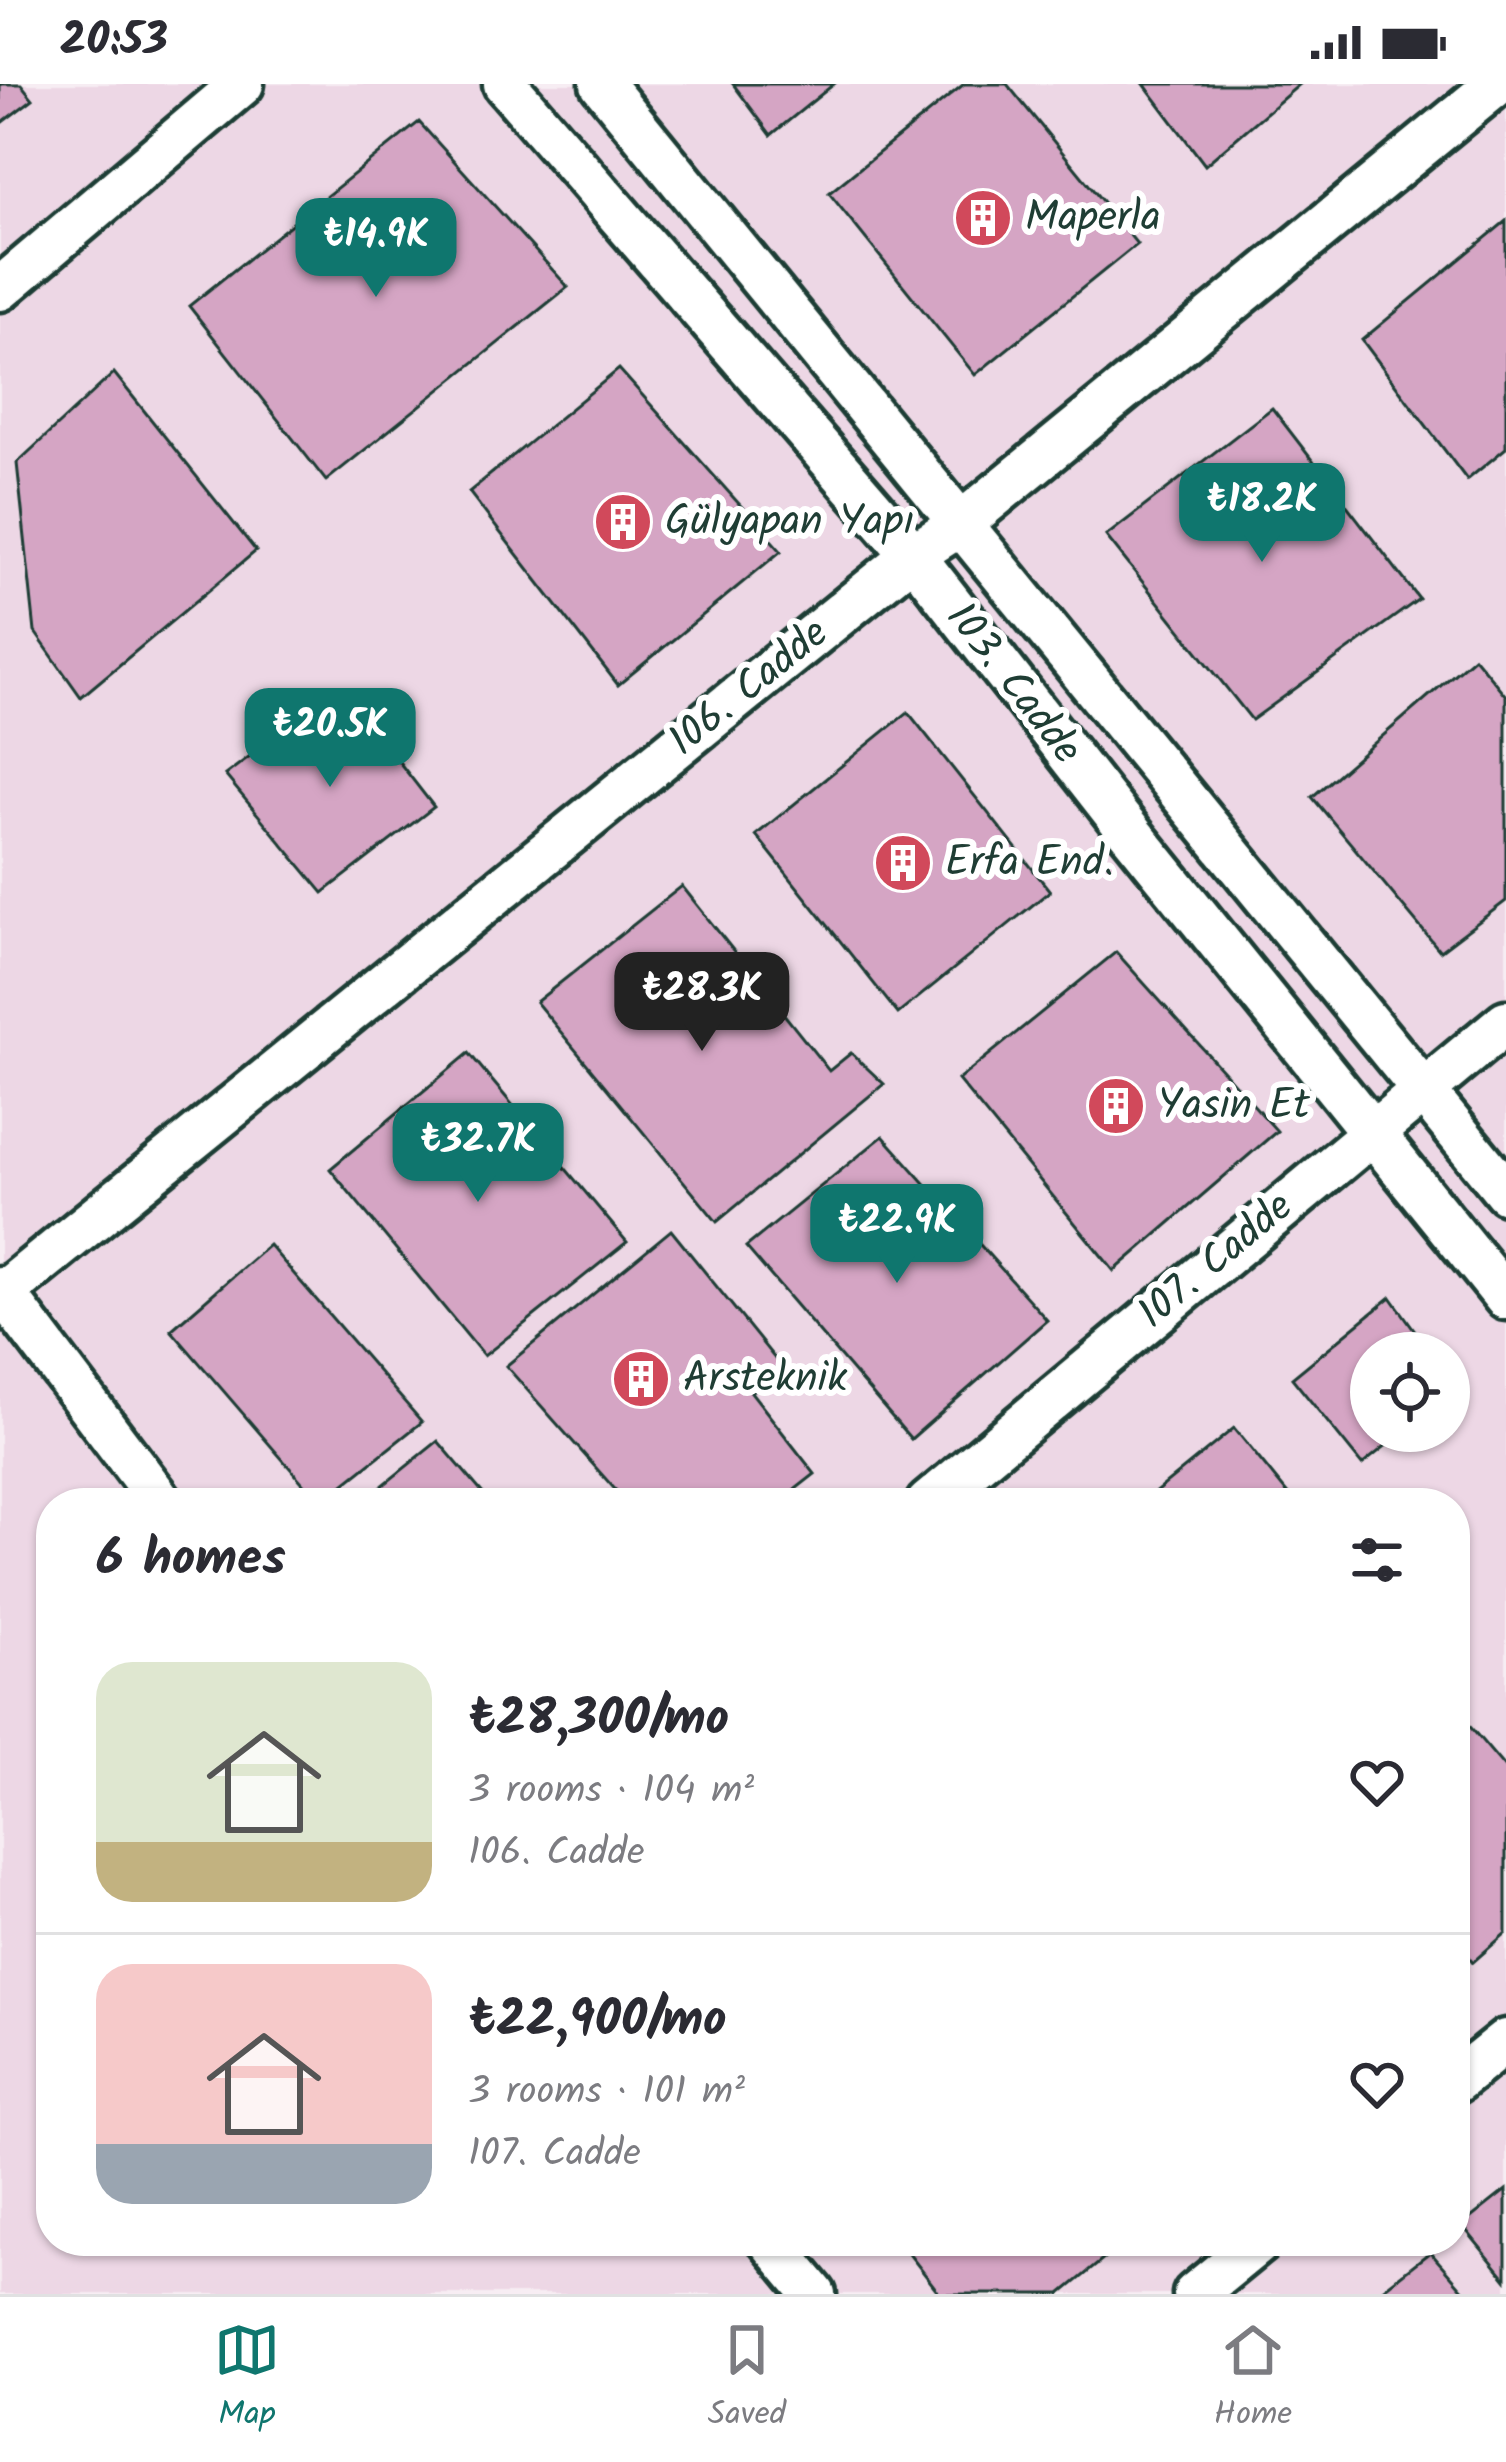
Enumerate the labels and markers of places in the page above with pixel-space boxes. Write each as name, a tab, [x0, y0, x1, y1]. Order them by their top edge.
place label: Maperla	[1025, 185, 1161, 252]
building icon: Maperla	[952, 187, 1014, 249]
pin: ₺14.9K	[278, 198, 474, 300]
pin: ₺18.2K	[1164, 463, 1360, 565]
place label: Gülyapan Yapı	[665, 489, 914, 556]
building icon: Gülyapan Yapı	[592, 491, 654, 553]
pin: ₺20.5K	[232, 688, 428, 790]
place label: Erfa End.	[945, 830, 1114, 897]
building icon: Erfa End.	[872, 832, 934, 894]
pin: ₺28.3K	[604, 952, 800, 1054]
place label: Yasin Et	[1158, 1073, 1311, 1140]
building icon: Yasin Et	[1085, 1075, 1147, 1137]
pin: ₺32.7K	[380, 1103, 576, 1205]
pin: ₺22.9K	[799, 1184, 995, 1286]
place label: Arsteknik	[683, 1346, 848, 1413]
building icon: Arsteknik	[610, 1348, 672, 1410]

